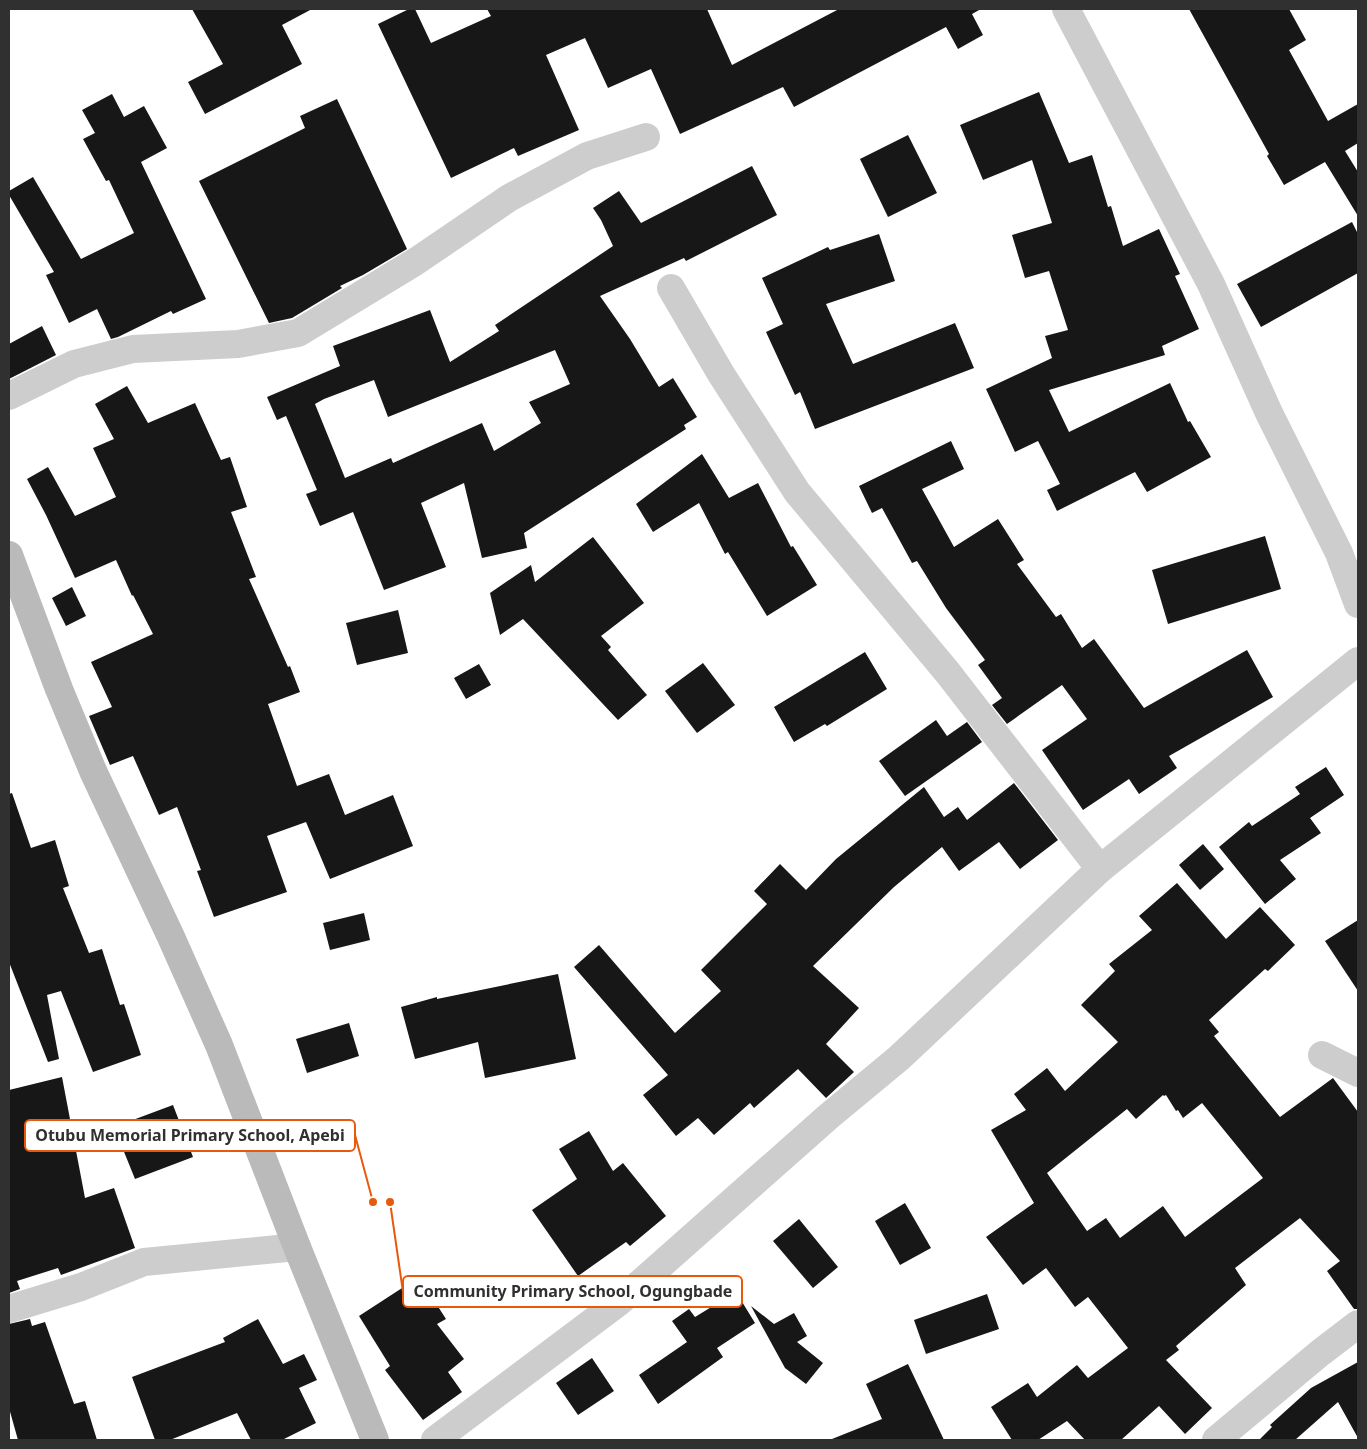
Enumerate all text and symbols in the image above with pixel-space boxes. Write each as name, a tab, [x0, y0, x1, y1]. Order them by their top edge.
callout: Otubu Memorial Primary School, Apebi	[25, 1120, 355, 1151]
text: Otubu Memorial Primary School, Apebi	[35, 1124, 345, 1146]
callout: Community Primary School, Ogungbade	[403, 1276, 742, 1307]
text: Community Primary School, Ogungbade	[414, 1280, 732, 1302]

